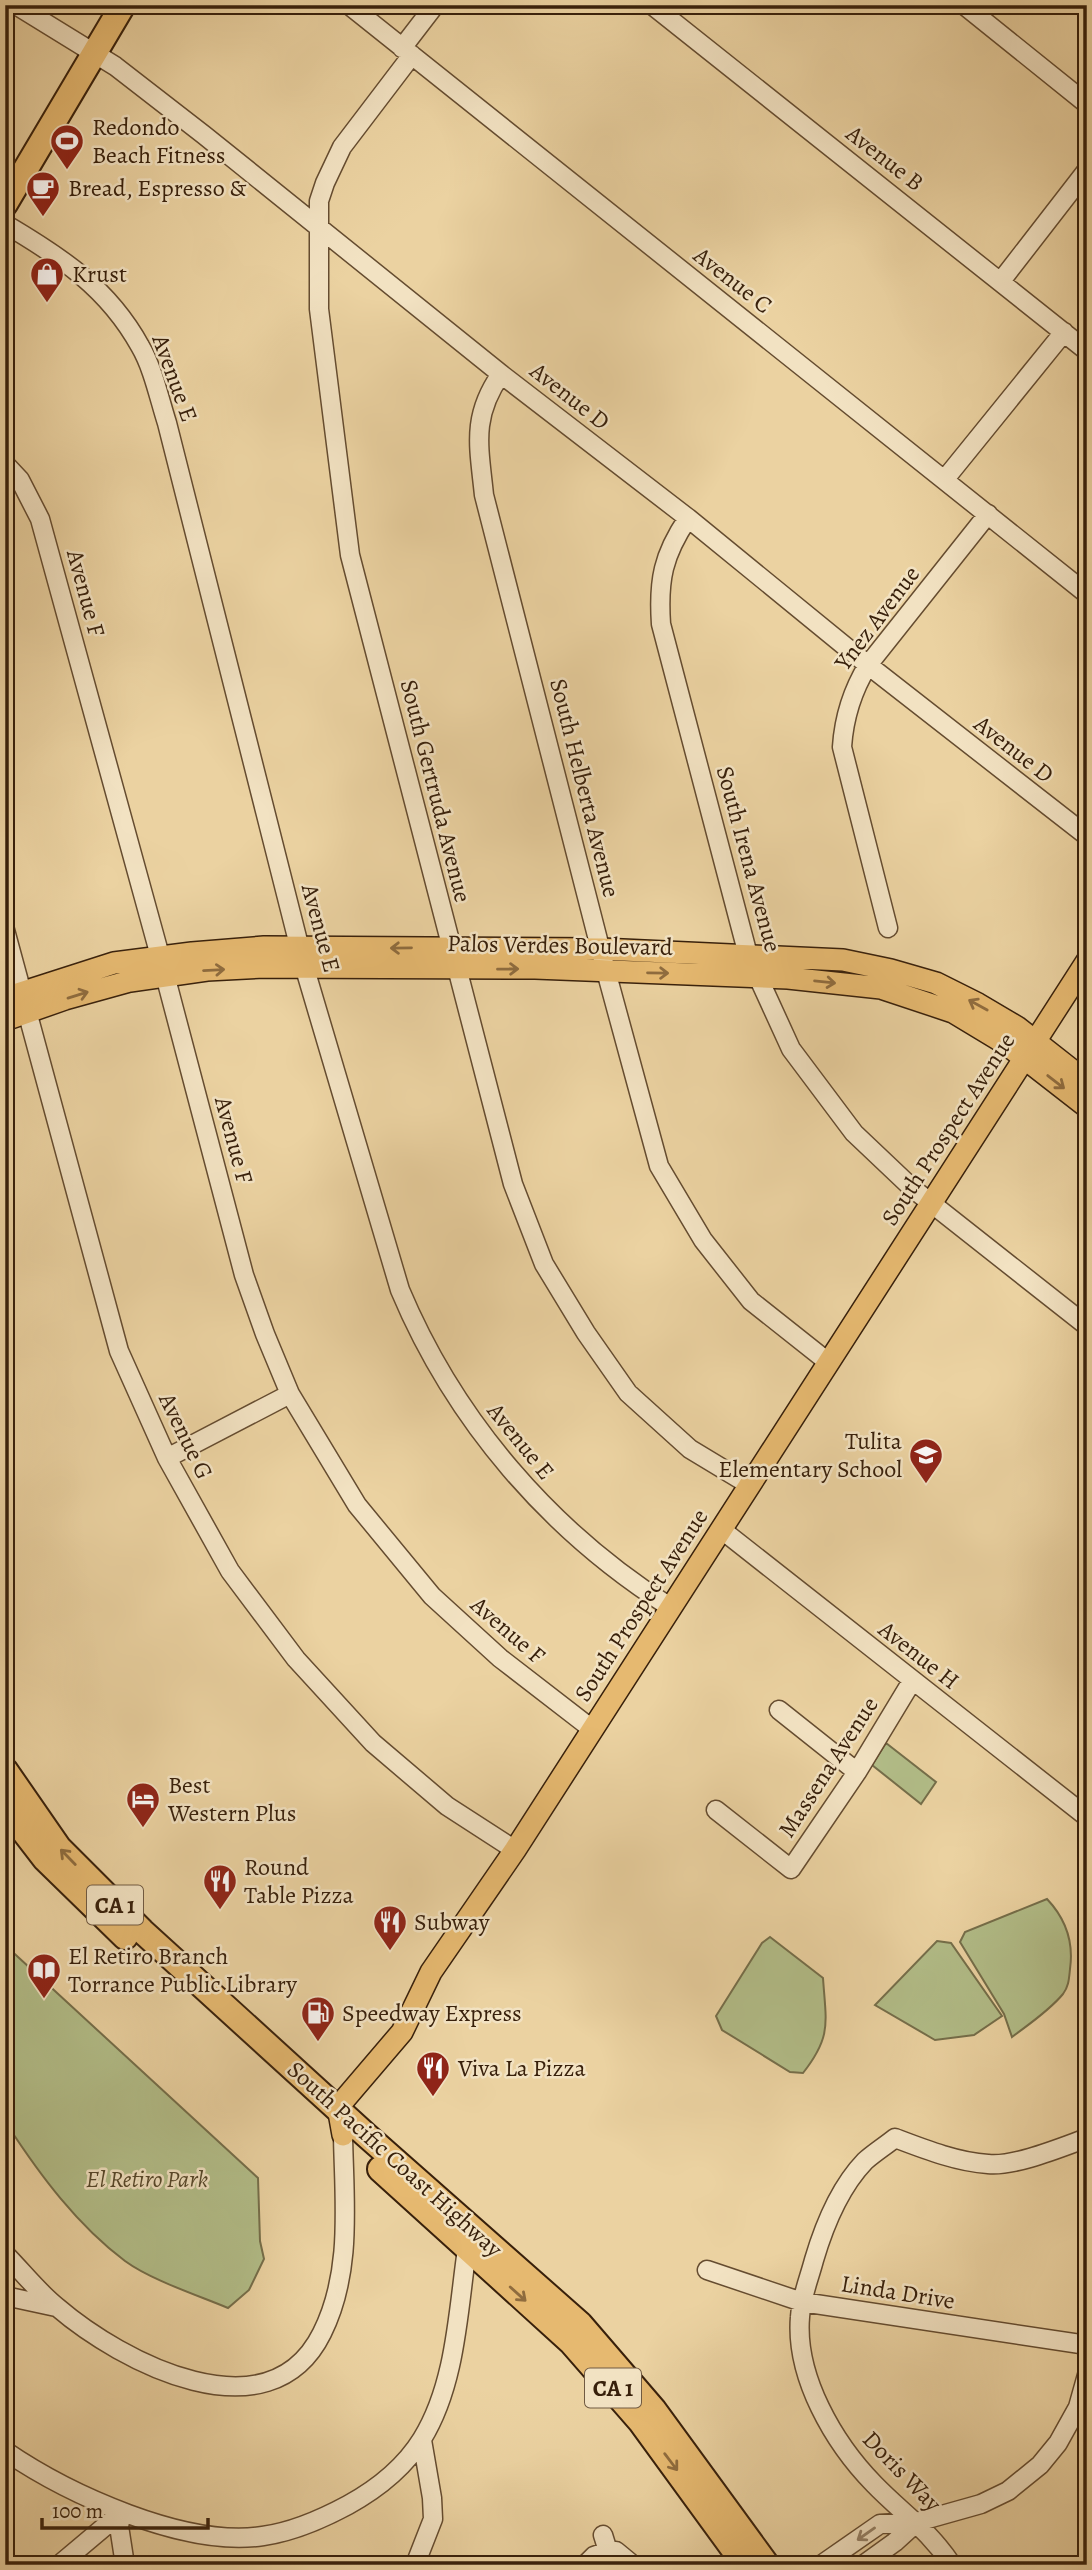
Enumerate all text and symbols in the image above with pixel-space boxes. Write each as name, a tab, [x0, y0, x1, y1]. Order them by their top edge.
place label: Redondo Beach Fitness	[92, 111, 225, 171]
street label: Avenue B	[839, 117, 931, 198]
sports icon: Redondo Beach Fitness	[48, 122, 86, 171]
cafe icon: Bread, Espresso &	[24, 169, 62, 218]
place label: Bread, Espresso &	[68, 172, 246, 204]
street label: Avenue C	[686, 239, 779, 321]
shop icon: Krust	[28, 255, 66, 304]
place label: Krust	[72, 258, 127, 290]
street label: Avenue E	[144, 329, 205, 426]
street label: Avenue D	[523, 354, 617, 437]
street label: Avenue F	[59, 545, 113, 640]
street label: Ynez Avenue	[827, 559, 927, 678]
street label: South Helberta Avenue	[542, 675, 628, 901]
street label: South Gertruda Avenue	[393, 676, 479, 906]
street label: Avenue D	[967, 707, 1061, 790]
street label: South Irena Avenue	[709, 762, 789, 956]
street label: Avenue E	[294, 879, 348, 976]
street label: Palos Verdes Boulevard	[447, 927, 673, 963]
one-way arrow	[389, 941, 412, 954]
one-way arrow	[497, 962, 520, 975]
one-way arrow	[203, 963, 225, 976]
one-way arrow	[647, 966, 670, 979]
one-way arrow	[814, 976, 836, 989]
one-way arrow	[67, 988, 89, 1001]
one-way arrow	[969, 998, 989, 1012]
street label: South Prospect Avenue	[874, 1026, 1022, 1232]
one-way arrow	[1046, 1075, 1064, 1090]
street label: Avenue F	[207, 1092, 261, 1187]
street label: Avenue G	[151, 1387, 221, 1484]
street label: Avenue E	[479, 1395, 562, 1486]
place label: Tulita Elementary School	[718, 1425, 903, 1485]
school or university icon: Tulita Elementary School	[907, 1436, 945, 1485]
street label: South Prospect Avenue	[567, 1502, 715, 1708]
street label: Avenue F	[463, 1588, 552, 1671]
street label: Avenue H	[871, 1613, 966, 1697]
street label: Massena Avenue	[770, 1690, 886, 1844]
place label: Best Western Plus	[167, 1769, 296, 1829]
hotel icon: Best Western Plus	[124, 1780, 162, 1829]
one-way arrow	[60, 1849, 77, 1866]
place label: Round Table Pizza	[244, 1851, 354, 1911]
restaurant icon: Round Table Pizza	[201, 1862, 239, 1911]
road number: CA 1	[87, 1886, 143, 1924]
restaurant icon: Subway	[371, 1903, 409, 1952]
place label: Subway	[414, 1906, 490, 1938]
place label: El Retiro Branch Torrance Public Library	[68, 1940, 297, 2000]
library icon: El Retiro Branch Torrance Public Library	[25, 1951, 63, 2000]
fuel station icon: Speedway Express	[299, 1994, 337, 2043]
place label: Speedway Express	[342, 1997, 522, 2029]
restaurant icon: Viva La Pizza	[414, 2049, 452, 2098]
place label: Viva La Pizza	[457, 2052, 587, 2084]
street label: South Pacific Coast Highway	[280, 2054, 510, 2265]
park label: El Retiro Park	[86, 2163, 208, 2195]
street label: Linda Drive	[839, 2267, 957, 2317]
one-way arrow	[508, 2286, 526, 2302]
road number: CA 1	[585, 2368, 641, 2408]
street label: Doris Way	[855, 2424, 949, 2519]
one-way arrow	[663, 2452, 678, 2470]
scale bar	[42, 2486, 208, 2530]
text: 100 m	[52, 2497, 103, 2525]
one-way arrow	[857, 2527, 876, 2541]

